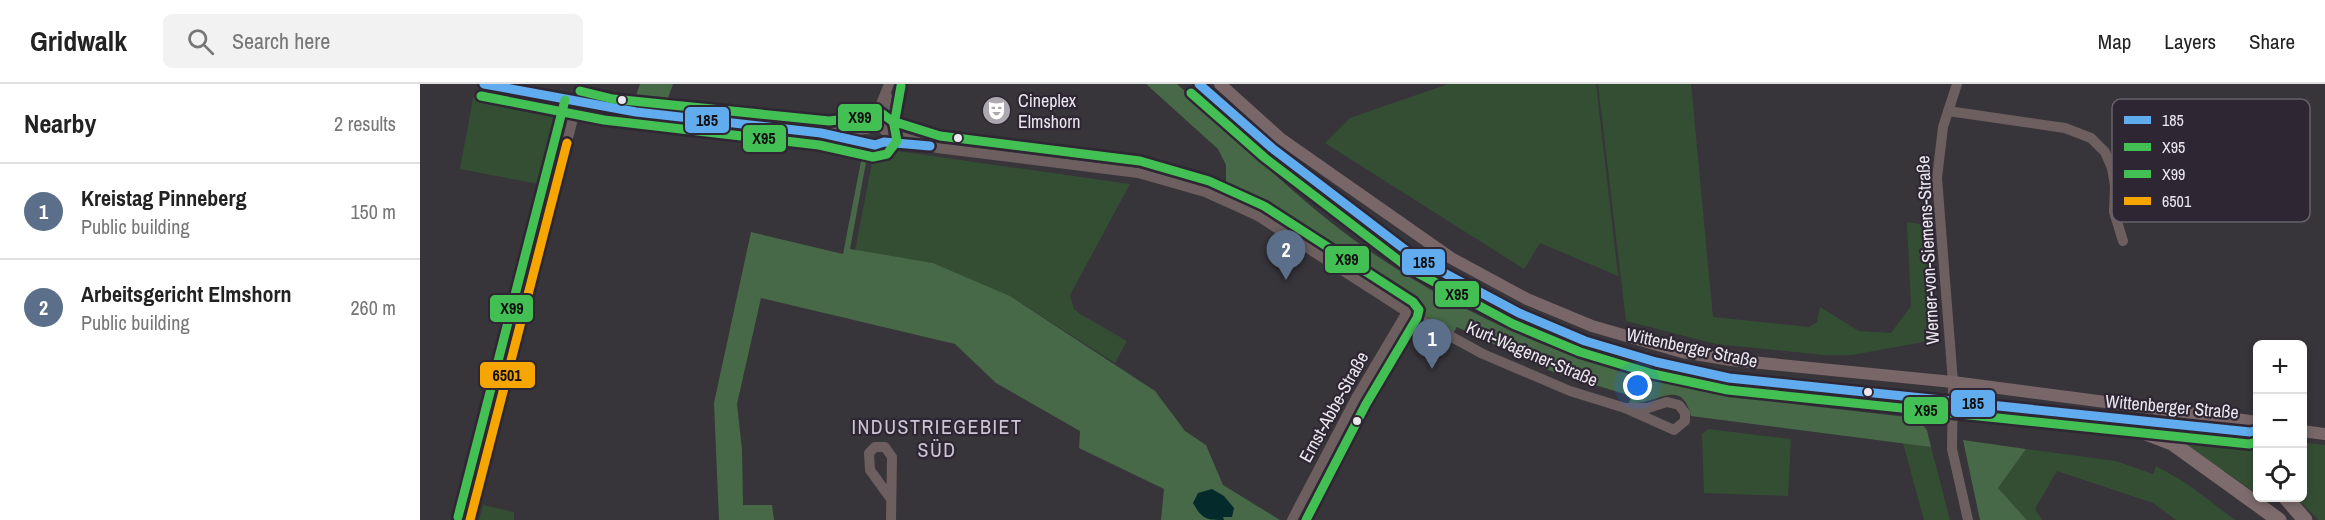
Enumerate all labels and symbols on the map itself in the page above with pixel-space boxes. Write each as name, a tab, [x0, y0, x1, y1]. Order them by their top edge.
place label: Cineplex Elmshorn	[1018, 88, 1080, 134]
unlabelled marker	[616, 94, 628, 106]
theatre icon: Cineplex Elmshorn	[981, 95, 1013, 127]
legend	[2112, 99, 2310, 222]
line badge: X99	[837, 103, 883, 132]
line badge: 185	[684, 106, 730, 134]
text: X99	[848, 106, 872, 128]
text: 185	[696, 109, 718, 131]
text: 185	[2162, 109, 2184, 131]
line badge: X95	[742, 124, 787, 153]
text: X95	[752, 127, 776, 149]
unlabelled marker	[952, 132, 964, 144]
text: X95	[2162, 136, 2185, 158]
street label: Werner-von-Siemens-Straße	[1910, 155, 1945, 345]
text: X99	[2162, 163, 2185, 185]
text: 6501	[2162, 190, 2192, 212]
pin: 2	[1266, 230, 1306, 280]
line badge: X99	[1324, 245, 1370, 274]
text: X99	[1335, 248, 1359, 270]
line badge: 185	[1401, 248, 1446, 276]
text: 185	[1413, 251, 1435, 273]
line badge: X95	[1434, 280, 1480, 308]
text: X95	[1445, 283, 1469, 305]
line badge: X99	[489, 294, 534, 323]
text: X99	[500, 297, 524, 319]
street label: Kurt-Wagener-Straße	[1463, 315, 1602, 393]
pin: 1	[1412, 320, 1452, 369]
street label: Wittenberger Straße	[1624, 321, 1760, 374]
street label: Ernst-Abbe-Straße	[1293, 347, 1374, 467]
line badge: 6501	[479, 361, 536, 389]
text: 6501	[492, 364, 522, 386]
your location	[1623, 371, 1652, 400]
unlabelled marker	[1862, 386, 1874, 398]
street label: Wittenberger Straße	[2104, 388, 2240, 425]
line badge: 185	[1950, 389, 1996, 418]
text: 185	[1962, 392, 1984, 414]
line badge: X95	[1903, 396, 1949, 425]
text: X95	[1914, 399, 1938, 421]
district label: INDUSTRIEGEBIET SÜD	[851, 413, 1023, 463]
unlabelled marker	[1351, 415, 1363, 427]

